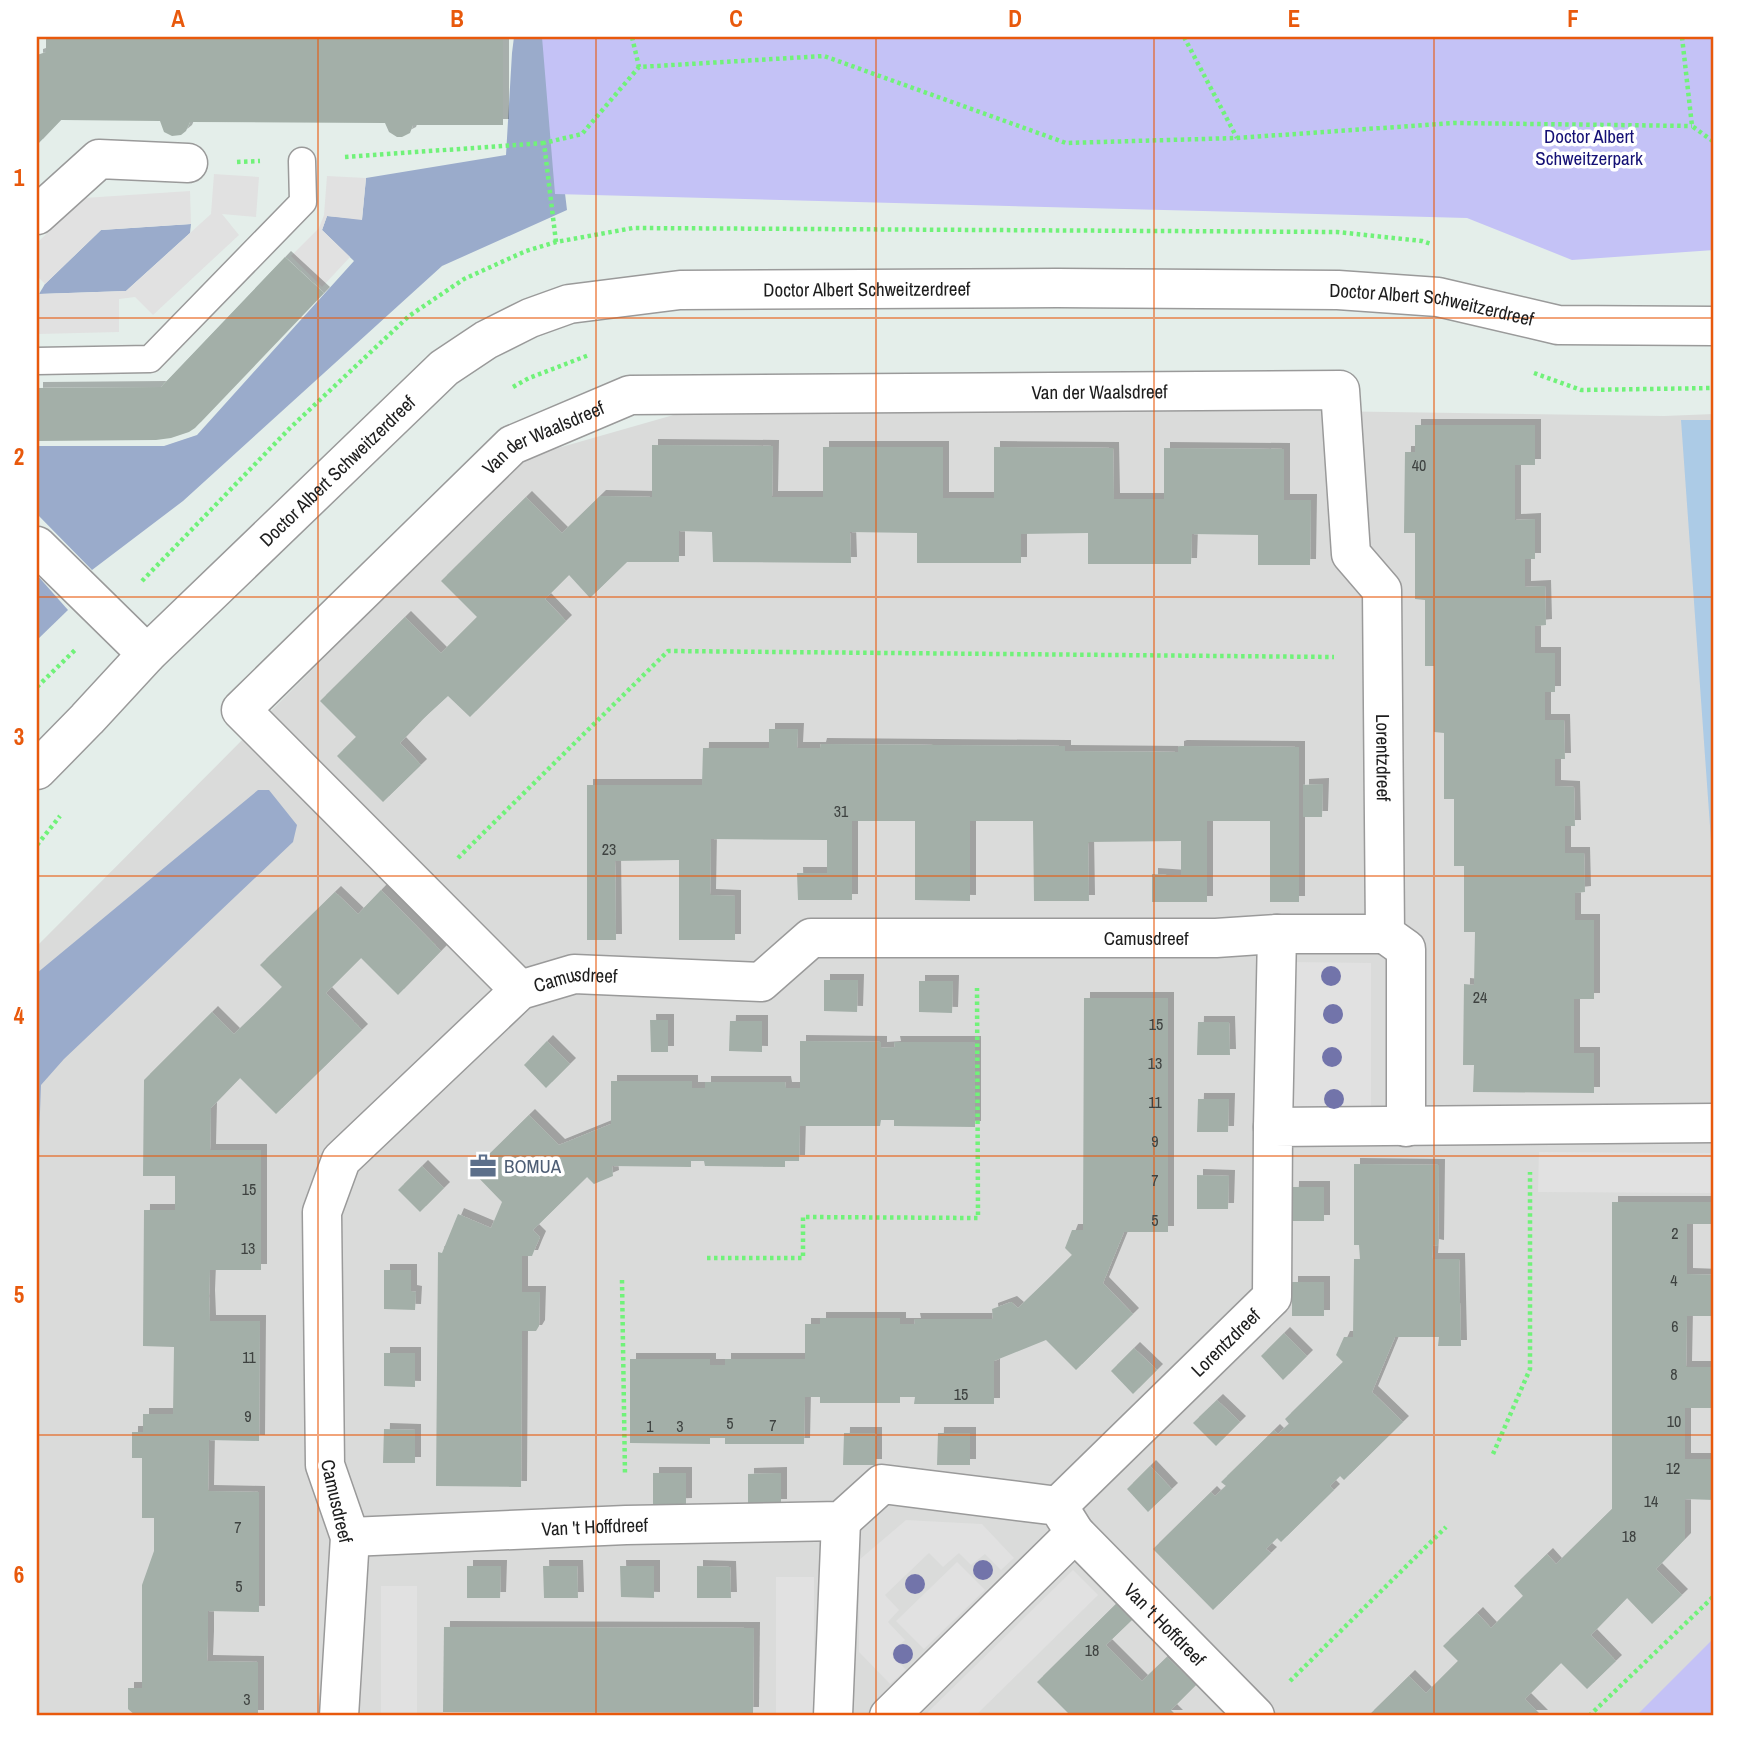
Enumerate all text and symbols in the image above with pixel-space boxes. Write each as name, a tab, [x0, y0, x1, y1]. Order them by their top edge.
text: A	[171, 3, 185, 34]
text: B	[450, 3, 464, 34]
text: C	[729, 3, 743, 34]
text: D	[1008, 3, 1022, 34]
text: E	[1288, 3, 1300, 34]
text: F	[1567, 3, 1579, 34]
park label: Doctor Albert Schweitzerpark	[1535, 123, 1643, 171]
text: 1	[14, 162, 25, 193]
street label: Doctor Albert Schweitzerdreef	[763, 275, 971, 303]
street label: Doctor Albert Schweitzerdreef	[1329, 277, 1537, 332]
street label: Van der Waalsdreef	[1031, 378, 1168, 405]
street label: Doctor Albert Schweitzerdreef	[254, 389, 421, 552]
street label: Van der Waalsdreef	[476, 394, 609, 480]
text: 2	[14, 441, 24, 472]
house number: 40	[1412, 454, 1426, 476]
street label: Lorentzdreef	[1370, 714, 1397, 802]
text: 3	[14, 721, 24, 752]
house number: 31	[834, 800, 849, 822]
house number: 23	[602, 838, 616, 860]
street label: Camusdreef	[1104, 925, 1189, 951]
street label: Camusdreef	[530, 961, 619, 998]
house number: 24	[1473, 986, 1487, 1008]
text: 4	[14, 1000, 25, 1031]
house number: 15	[1149, 1013, 1163, 1035]
house number: 13	[1148, 1052, 1162, 1074]
house number: 11	[1148, 1091, 1163, 1113]
house number: 9	[1151, 1130, 1159, 1152]
office icon: BOMUA	[468, 1151, 498, 1181]
place label: BOMUA	[504, 1153, 562, 1179]
house number: 7	[1151, 1169, 1159, 1191]
house number: 15	[242, 1178, 256, 1200]
house number: 5	[1151, 1209, 1159, 1231]
house number: 2	[1671, 1222, 1679, 1244]
house number: 13	[241, 1237, 255, 1259]
house number: 4	[1670, 1269, 1678, 1291]
text: 5	[14, 1279, 24, 1310]
street label: Lorentzdreef	[1185, 1302, 1266, 1382]
house number: 6	[1671, 1315, 1679, 1337]
house number: 11	[242, 1346, 257, 1368]
house number: 8	[1670, 1363, 1678, 1385]
house number: 15	[954, 1383, 968, 1405]
house number: 9	[244, 1405, 252, 1427]
house number: 10	[1667, 1410, 1681, 1432]
house number: 5	[726, 1412, 734, 1434]
house number: 7	[769, 1414, 777, 1436]
house number: 1	[646, 1415, 654, 1437]
house number: 3	[676, 1415, 684, 1437]
street label: Camusdreef	[315, 1457, 359, 1546]
house number: 12	[1666, 1457, 1680, 1479]
house number: 14	[1644, 1490, 1658, 1512]
street label: Van 't Hoffdreef	[541, 1512, 649, 1542]
house number: 7	[234, 1516, 242, 1538]
house number: 18	[1622, 1525, 1636, 1547]
text: 6	[14, 1559, 24, 1590]
house number: 5	[235, 1575, 243, 1597]
street label: Van 't Hoffdreef	[1118, 1577, 1212, 1672]
house number: 18	[1085, 1639, 1099, 1661]
house number: 3	[243, 1688, 251, 1710]

